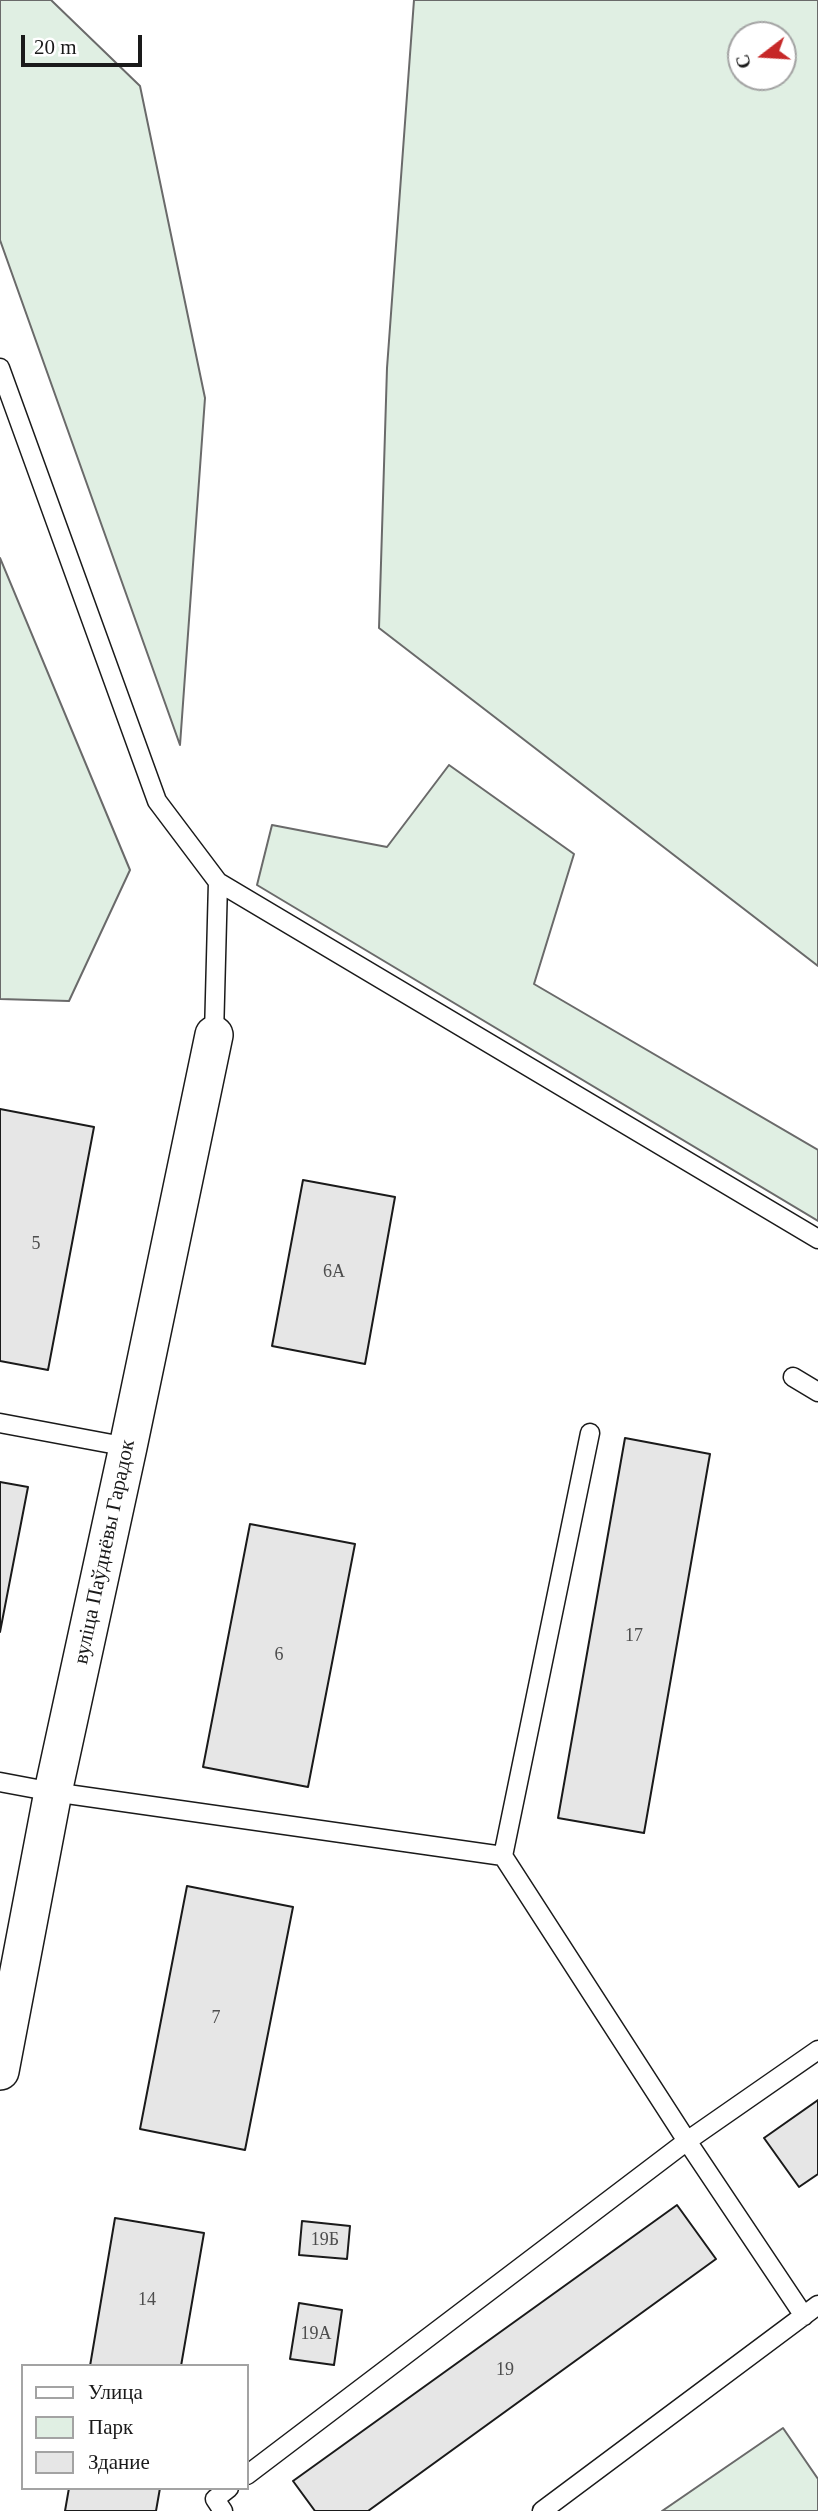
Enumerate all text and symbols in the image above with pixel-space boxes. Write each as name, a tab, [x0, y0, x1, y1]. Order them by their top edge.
scale bar	[24, 21, 145, 65]
north arrow	[727, 21, 797, 91]
text: 20 m	[34, 35, 77, 59]
text: С	[731, 52, 755, 71]
house number: 5	[32, 1233, 41, 1255]
house number: 6А	[323, 1261, 345, 1283]
street label: вуліца Паўднёвы Гарадок	[69, 1438, 141, 1666]
house number: 17	[625, 1625, 643, 1647]
house number: 6	[274, 1644, 284, 1666]
house number: 7	[212, 2007, 220, 2029]
house number: 19Б	[311, 2229, 339, 2251]
house number: 14	[138, 2289, 156, 2311]
house number: 19А	[301, 2323, 331, 2345]
house number: 19	[496, 2359, 514, 2381]
legend	[21, 2364, 248, 2490]
text: Улица	[88, 2380, 143, 2404]
text: Парк	[88, 2415, 133, 2439]
text: Здание	[88, 2450, 150, 2474]

